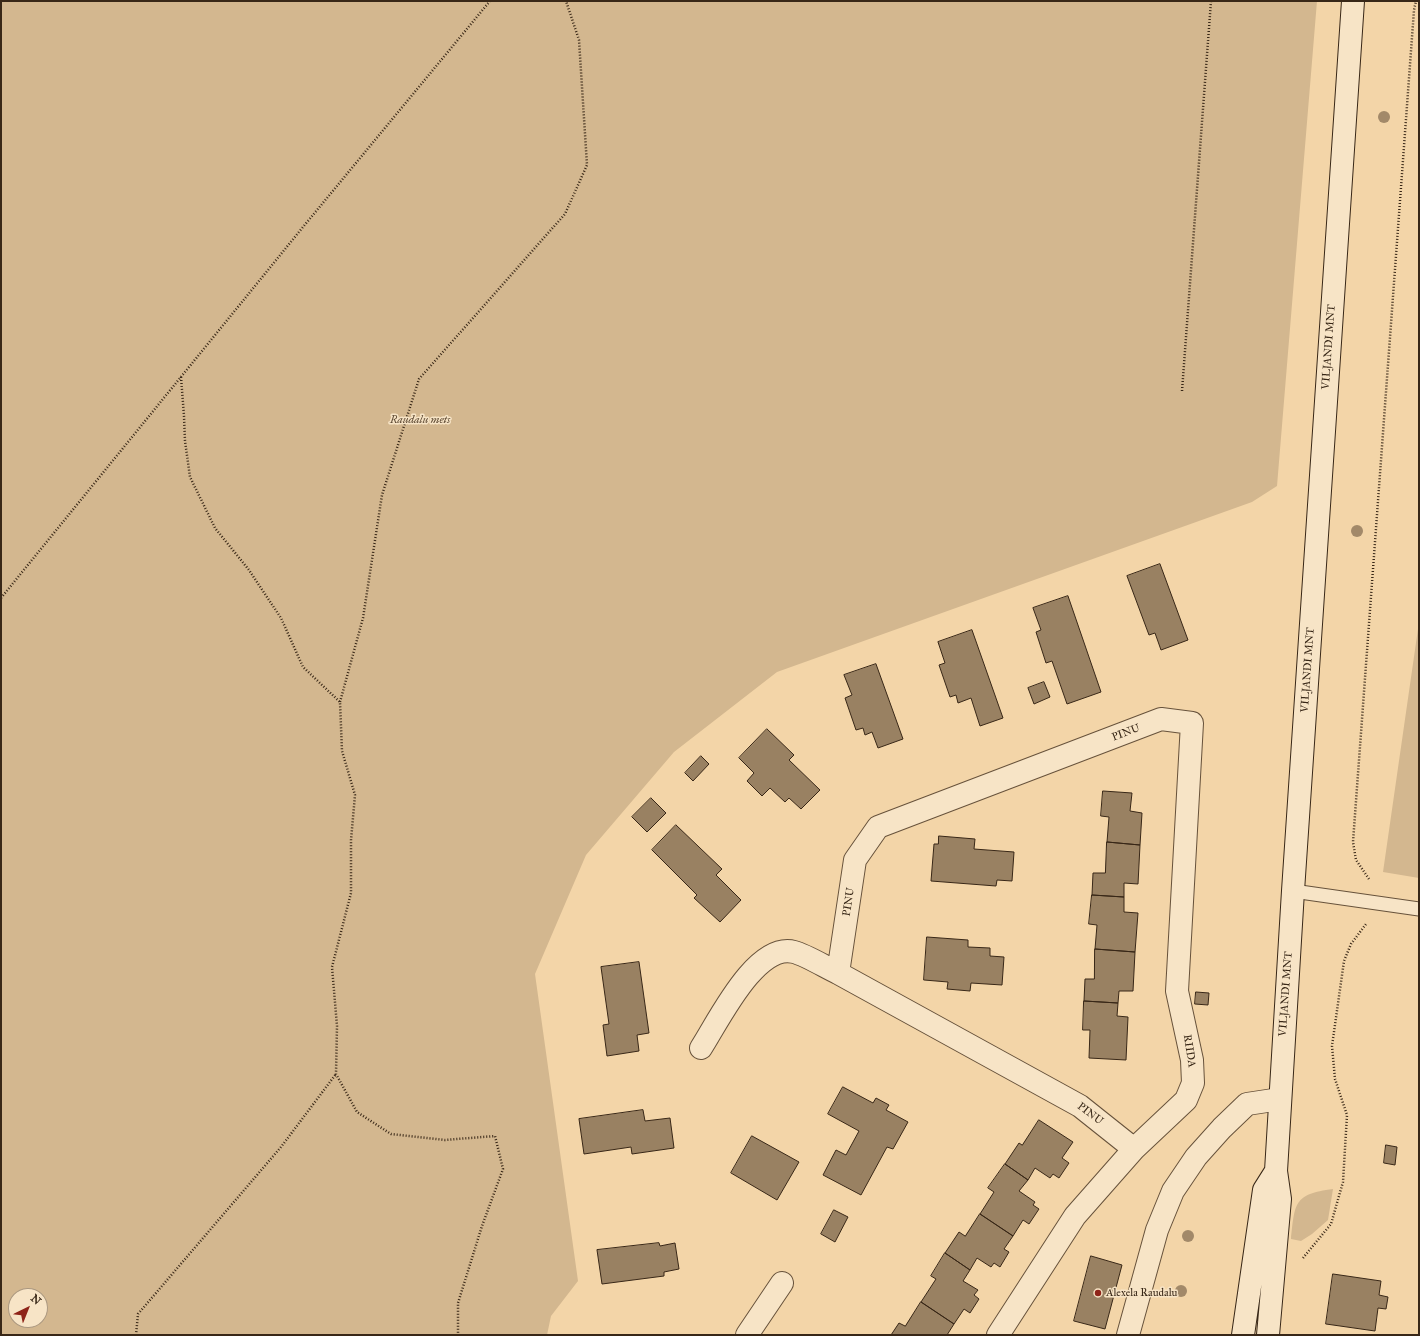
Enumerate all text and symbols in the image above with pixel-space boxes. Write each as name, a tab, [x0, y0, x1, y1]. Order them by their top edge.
street label: VILJANDI MNT	[1319, 304, 1339, 390]
park label: Raudalu mets	[390, 413, 450, 427]
street label: VILJANDI MNT	[1298, 627, 1318, 713]
street label: PINU	[1110, 722, 1142, 744]
street label: PINU	[840, 887, 858, 917]
street label: VILJANDI MNT	[1276, 951, 1296, 1037]
street label: RIIDA	[1180, 1034, 1198, 1068]
street label: PINU	[1074, 1100, 1106, 1128]
place label: Alexela Raudalu	[1106, 1286, 1177, 1300]
north arrow	[8, 1288, 48, 1328]
marker: Alexela Raudalu	[1093, 1288, 1103, 1298]
text: N	[28, 1292, 44, 1308]

